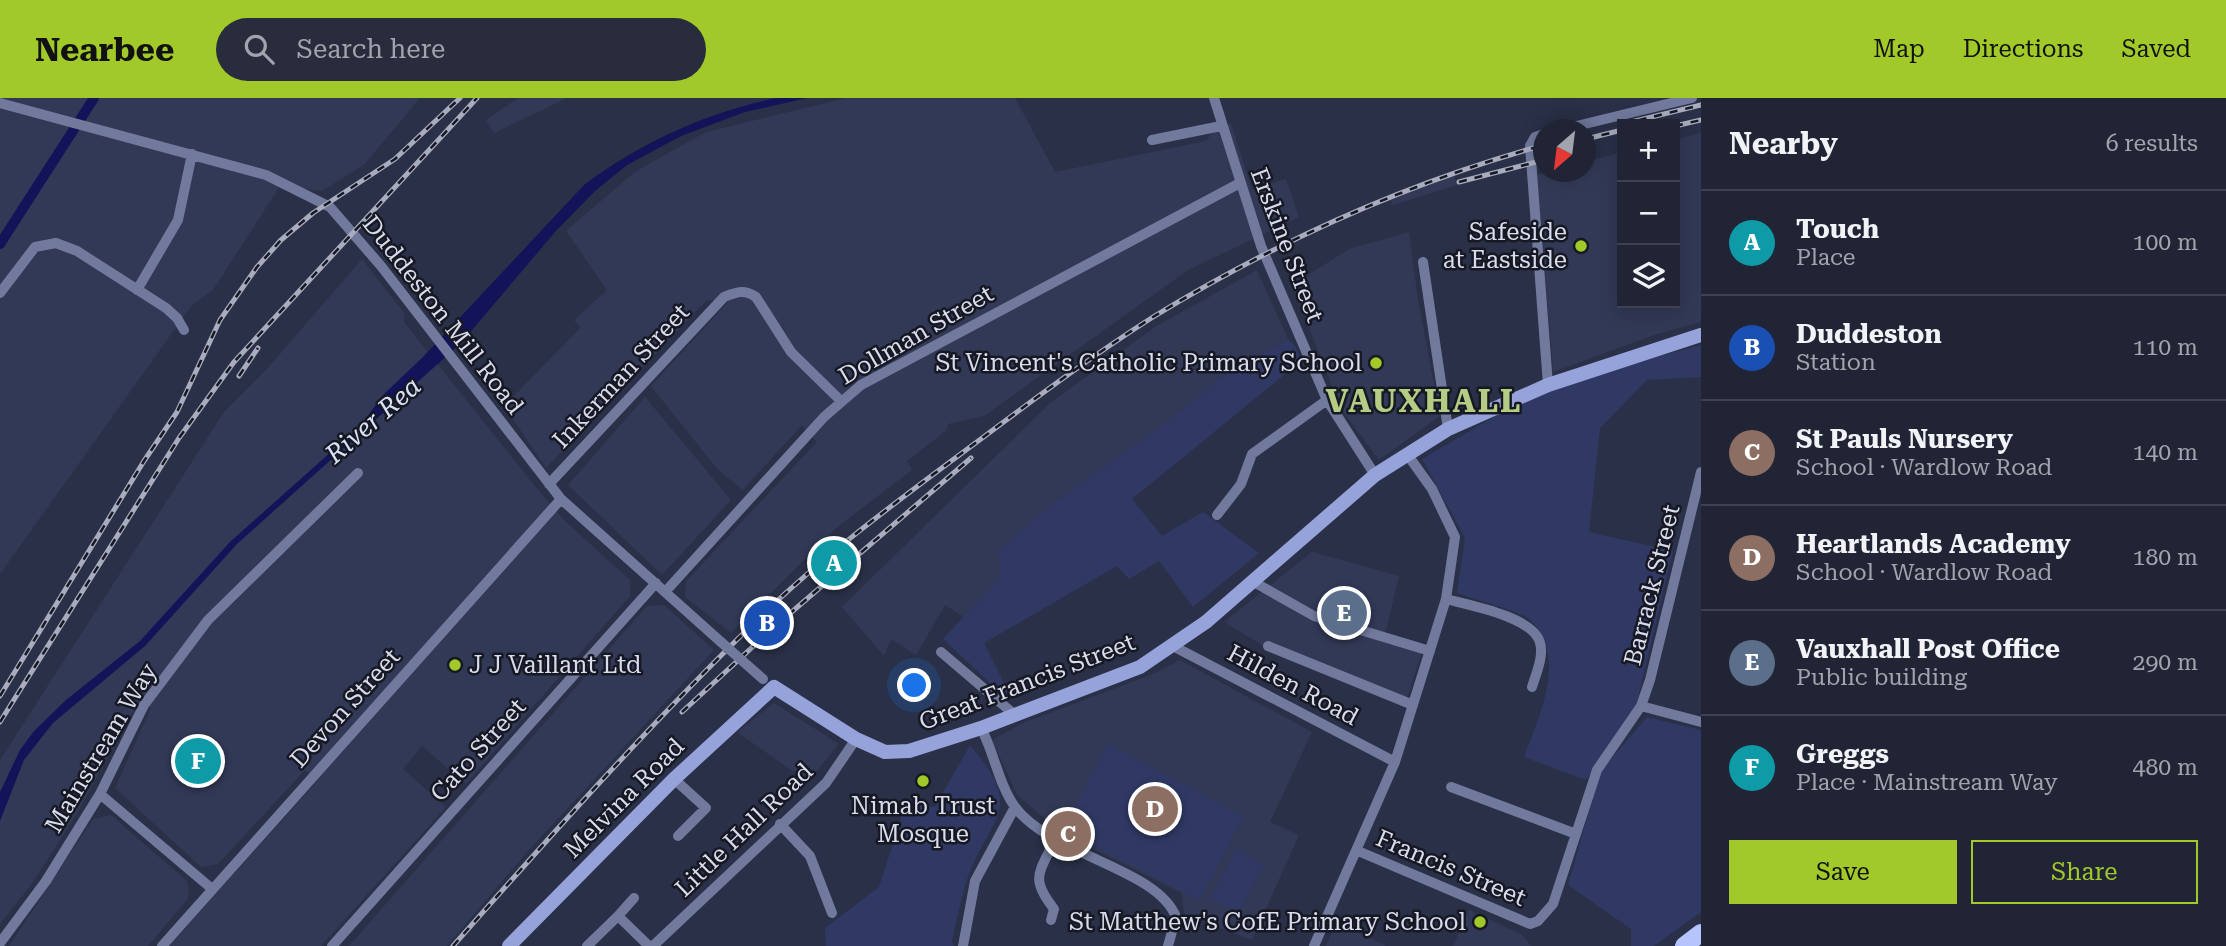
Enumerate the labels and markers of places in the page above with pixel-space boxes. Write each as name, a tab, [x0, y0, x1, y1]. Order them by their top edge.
place label: Safeside at Eastside	[1443, 218, 1567, 274]
marker: Safeside at Eastside	[1573, 238, 1589, 254]
place label: St Vincent's Catholic Primary School	[935, 349, 1362, 377]
marker: St Vincent's Catholic Primary School	[1368, 355, 1384, 371]
pin: A	[811, 537, 857, 589]
pin: E	[1321, 587, 1367, 639]
pin: B	[744, 597, 790, 649]
place label: J J Vaillant Ltd	[469, 651, 641, 679]
marker: J J Vaillant Ltd	[447, 657, 463, 673]
pin: F	[175, 735, 221, 787]
marker: Nimab Trust Mosque	[915, 773, 931, 789]
pin: D	[1132, 783, 1178, 835]
place label: Nimab Trust Mosque	[851, 792, 995, 848]
pin: C	[1045, 808, 1091, 860]
place label: St Matthew's CofE Primary School	[1069, 908, 1466, 936]
marker: St Matthew's CofE Primary School	[1472, 914, 1488, 930]

